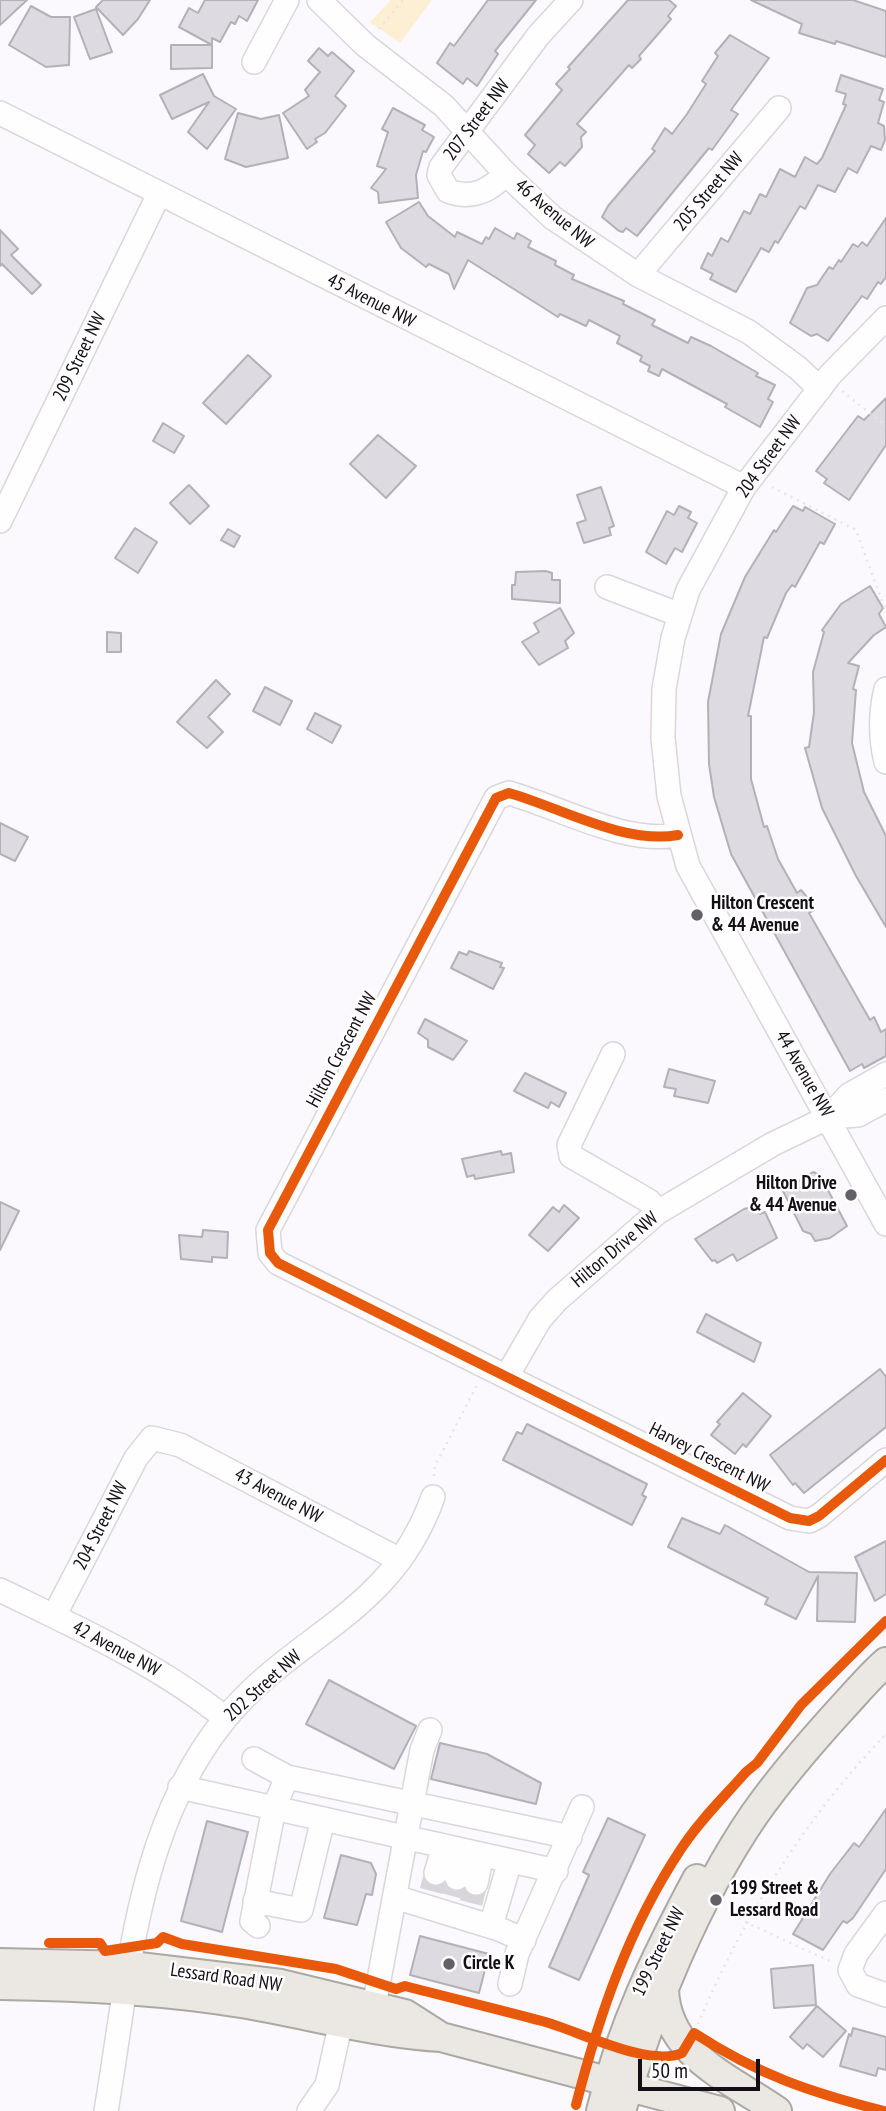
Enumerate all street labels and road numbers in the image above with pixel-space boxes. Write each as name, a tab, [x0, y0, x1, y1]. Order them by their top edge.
street label: 207 Street NW	[439, 75, 515, 165]
street label: 205 Street NW	[669, 148, 749, 236]
street label: 46 Avenue NW	[510, 174, 598, 254]
street label: 45 Avenue NW	[323, 269, 419, 333]
street label: 209 Street NW	[49, 309, 111, 405]
street label: 204 Street NW	[732, 411, 806, 503]
street label: Hilton Crescent NW	[302, 988, 382, 1112]
street label: 44 Avenue NW	[770, 1027, 838, 1121]
street label: Hilton Drive NW	[567, 1207, 663, 1293]
street label: Harvey Crescent NW	[645, 1418, 773, 1498]
street label: 43 Avenue NW	[230, 1463, 326, 1529]
street label: 204 Street NW	[69, 1478, 133, 1574]
street label: 42 Avenue NW	[68, 1616, 164, 1682]
street label: 202 Street NW	[220, 1645, 306, 1727]
street label: 199 Street NW	[628, 1904, 690, 2000]
street label: Lessard Road NW	[169, 1959, 283, 1997]

